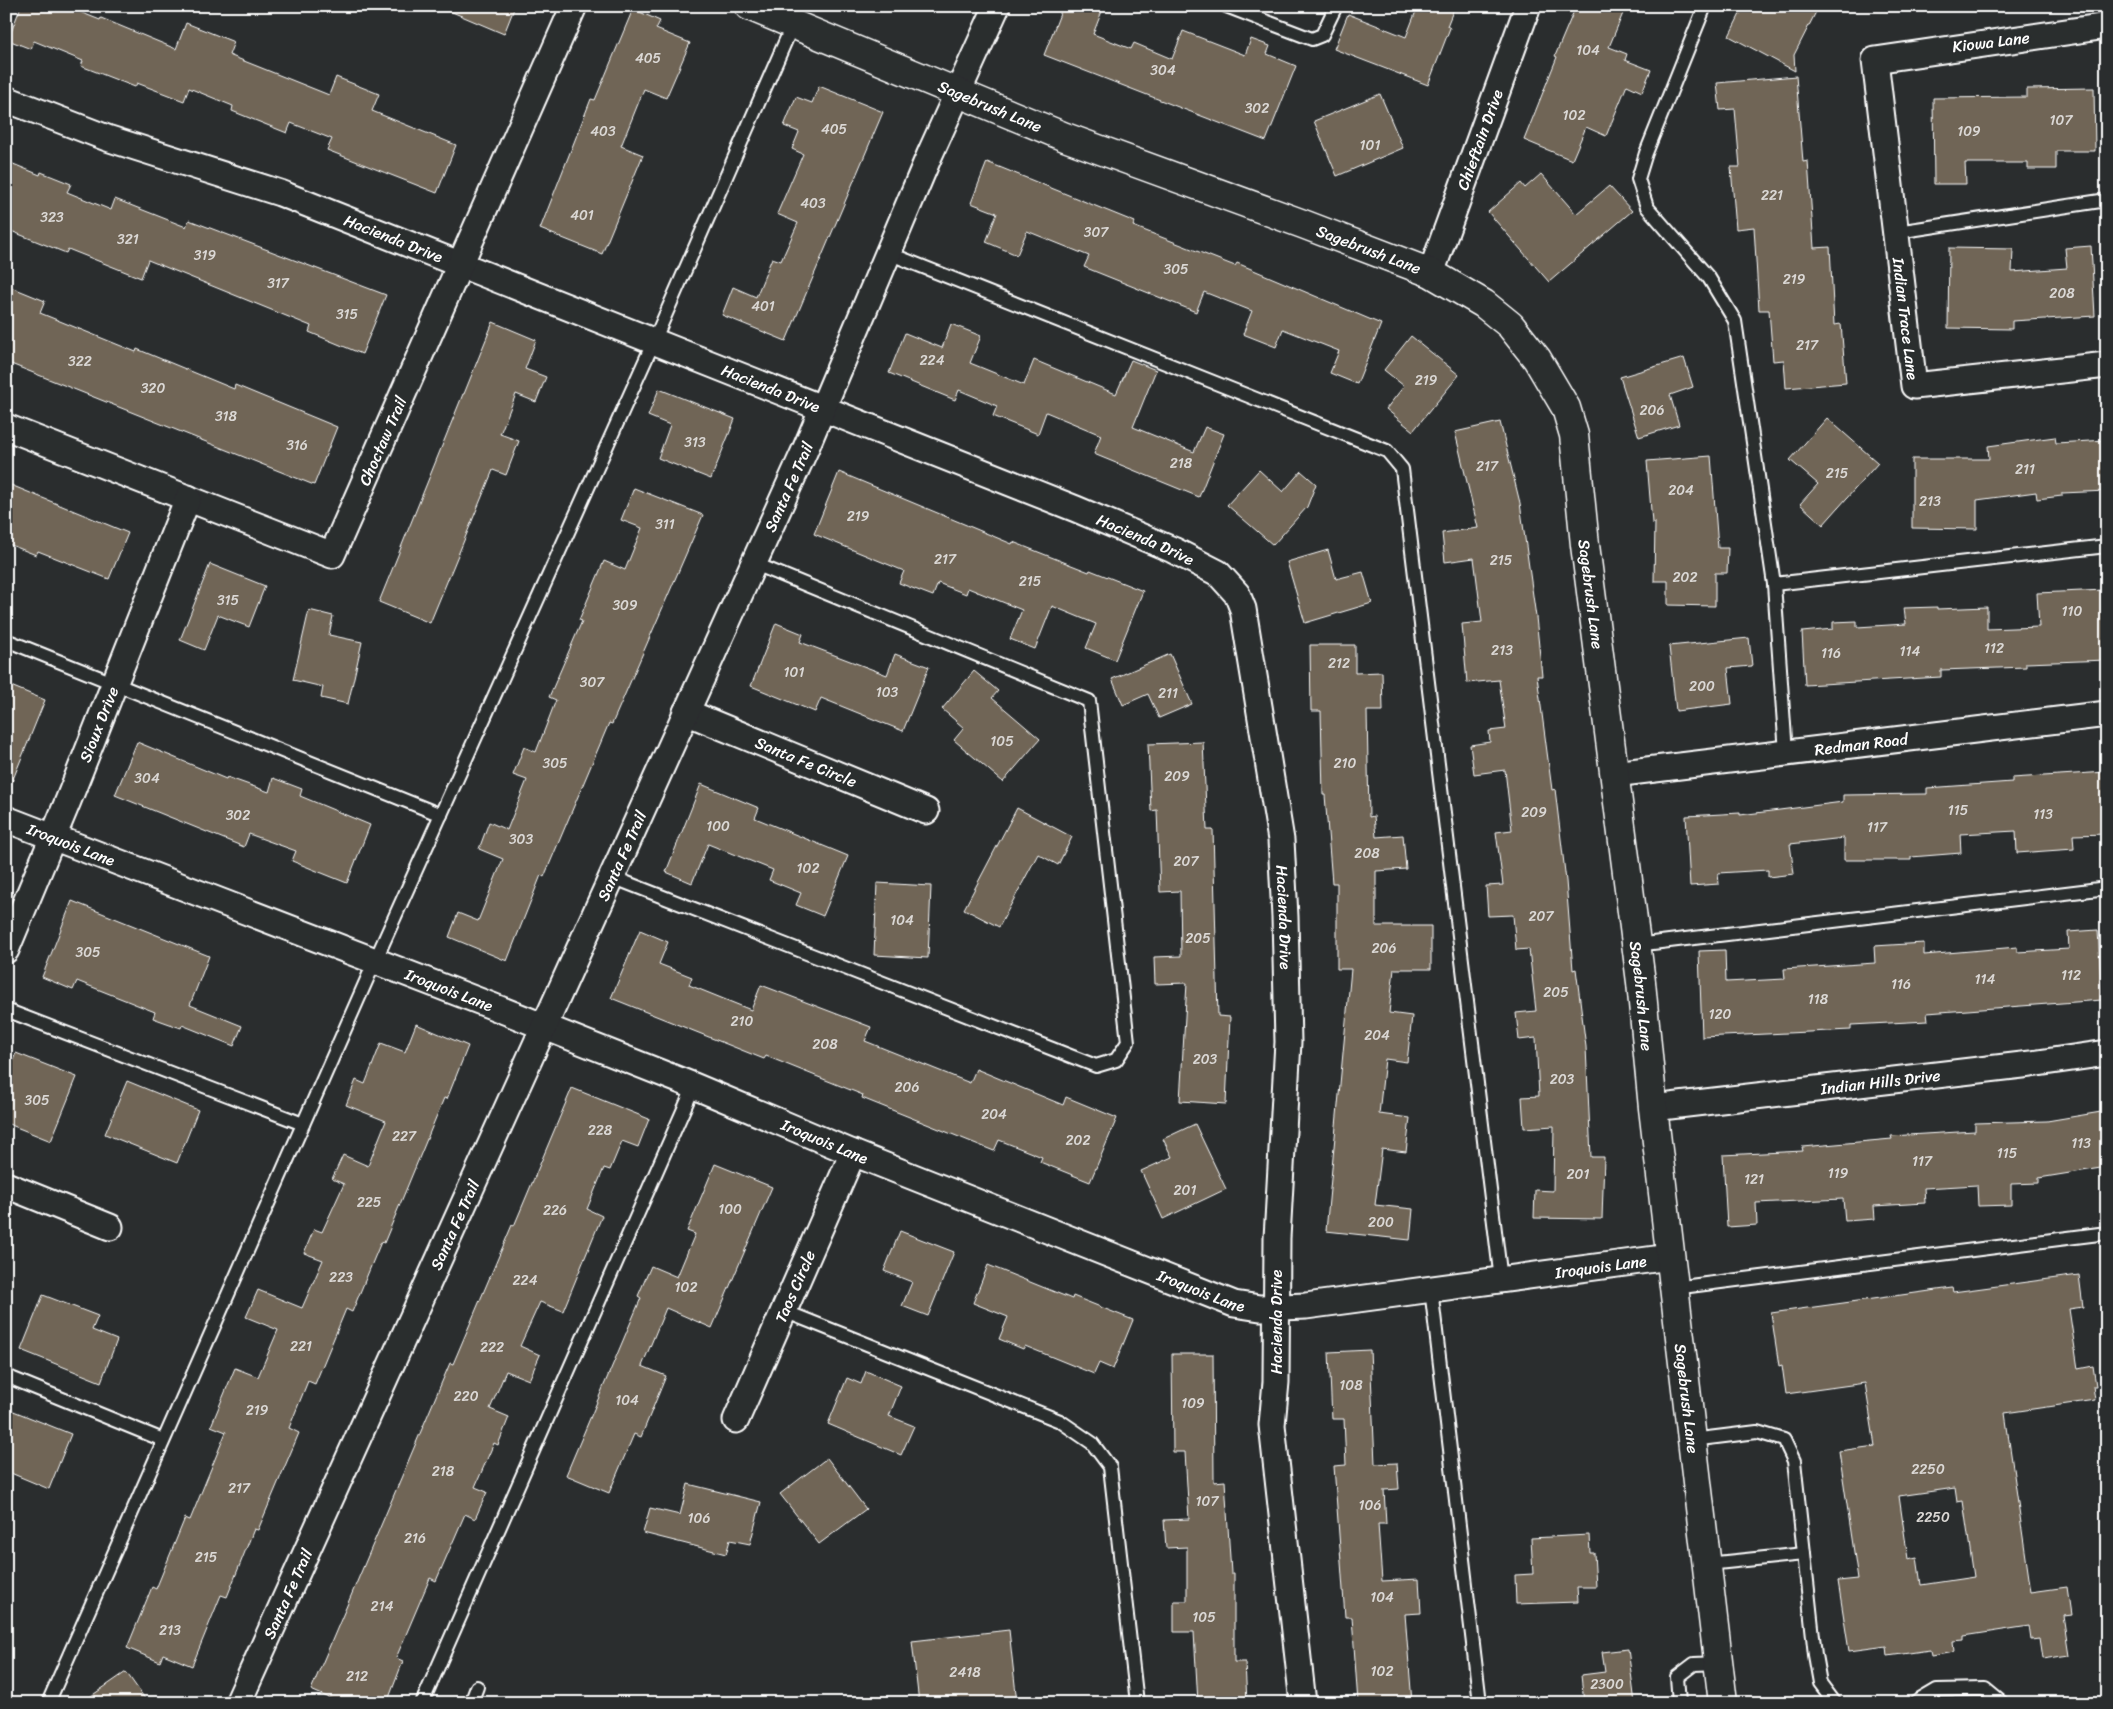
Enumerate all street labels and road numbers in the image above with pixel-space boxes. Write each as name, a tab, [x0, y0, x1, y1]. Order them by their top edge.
street label: Kiowa Lane	[1951, 23, 2031, 61]
street label: Sagebrush Lane	[934, 71, 1047, 140]
street label: Chieftain Drive	[1448, 85, 1511, 194]
street label: Hacienda Drive	[340, 205, 448, 271]
street label: Sagebrush Lane	[1312, 216, 1426, 282]
street label: Indian Trace Lane	[1884, 255, 1928, 382]
street label: Hacienda Drive	[717, 355, 825, 421]
street label: Choctaw Trail	[350, 391, 415, 490]
street label: Santa Fe Trail	[755, 437, 822, 537]
street label: Hacienda Drive	[1092, 505, 1200, 573]
street label: Sagebrush Lane	[1570, 538, 1613, 651]
street label: Sioux Drive	[70, 682, 127, 767]
street label: Redman Road	[1813, 724, 1911, 764]
street label: Santa Fe Circle	[751, 728, 862, 796]
street label: Santa Fe Trail	[588, 805, 655, 906]
street label: Iroquois Lane	[22, 814, 120, 874]
street label: Hacienda Drive	[1268, 864, 1301, 970]
street label: Sagebrush Lane	[1621, 939, 1662, 1052]
street label: Iroquois Lane	[400, 959, 498, 1020]
street label: Indian Hills Drive	[1818, 1060, 1942, 1103]
street label: Iroquois Lane	[776, 1109, 873, 1172]
street label: Santa Fe Trail	[421, 1174, 488, 1275]
street label: Taos Circle	[766, 1245, 823, 1327]
street label: Iroquois Lane	[1552, 1246, 1649, 1287]
street label: Iroquois Lane	[1152, 1260, 1247, 1320]
street label: Hacienda Drive	[1262, 1270, 1291, 1374]
street label: Sagebrush Lane	[1666, 1342, 1708, 1455]
street label: Santa Fe Trail	[254, 1543, 321, 1644]

